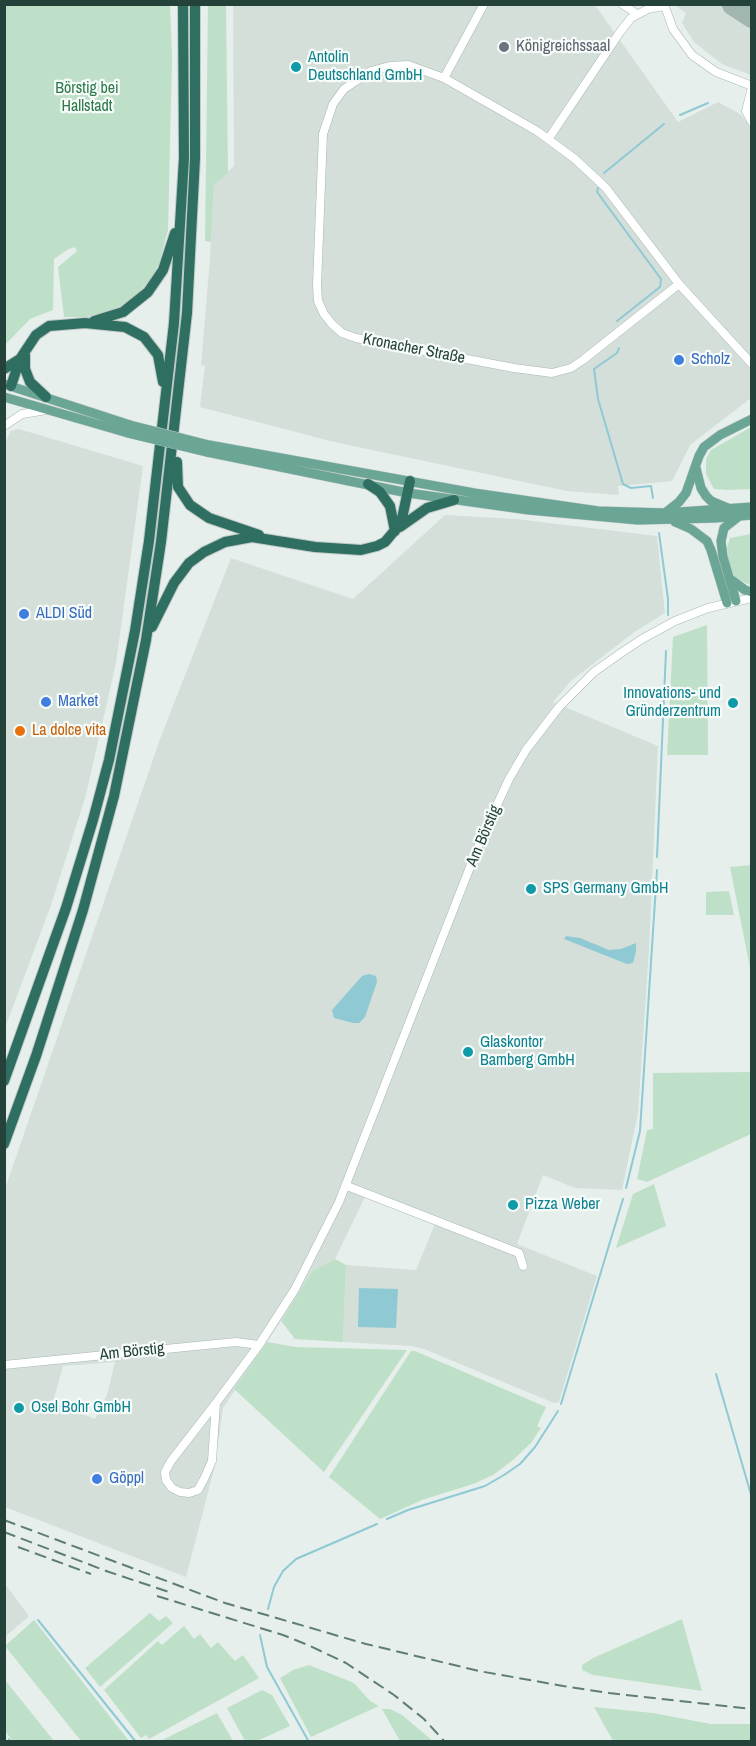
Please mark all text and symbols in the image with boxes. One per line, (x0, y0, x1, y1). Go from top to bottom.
place label: Königreichssaal (516, 37, 610, 57)
marker: Königreichssaal (497, 40, 511, 54)
place label: Antolin Deutschland GmbH (308, 48, 422, 86)
marker: Antolin Deutschland GmbH (289, 60, 303, 74)
park label: Börstig bei Hallstadt (55, 79, 119, 117)
street label: Kronacher Straße (361, 330, 467, 368)
place label: Scholz (691, 350, 730, 370)
marker: Scholz (672, 353, 686, 367)
place label: ALDI Süd (36, 604, 92, 624)
marker: ALDI Süd (17, 607, 31, 621)
place label: Innovations- und Gründerzentrum (623, 684, 721, 722)
place label: Market (58, 692, 98, 712)
marker: Market (39, 695, 53, 709)
marker: Innovations- und Gründerzentrum (726, 696, 740, 710)
place label: La dolce vita (32, 721, 106, 741)
marker: La dolce vita (13, 724, 27, 738)
street label: Am Börstig (462, 802, 506, 870)
place label: SPS Germany GmbH (543, 879, 668, 899)
marker: SPS Germany GmbH (524, 882, 538, 896)
place label: Glaskontor Bamberg GmbH (480, 1033, 575, 1071)
marker: Glaskontor Bamberg GmbH (461, 1045, 475, 1059)
place label: Pizza Weber (525, 1195, 600, 1215)
marker: Pizza Weber (506, 1198, 520, 1212)
street label: Am Börstig (99, 1339, 165, 1365)
place label: Osel Bohr GmbH (31, 1398, 131, 1418)
marker: Osel Bohr GmbH (12, 1401, 26, 1415)
place label: Göppl (109, 1469, 144, 1489)
marker: Göppl (90, 1472, 104, 1486)

